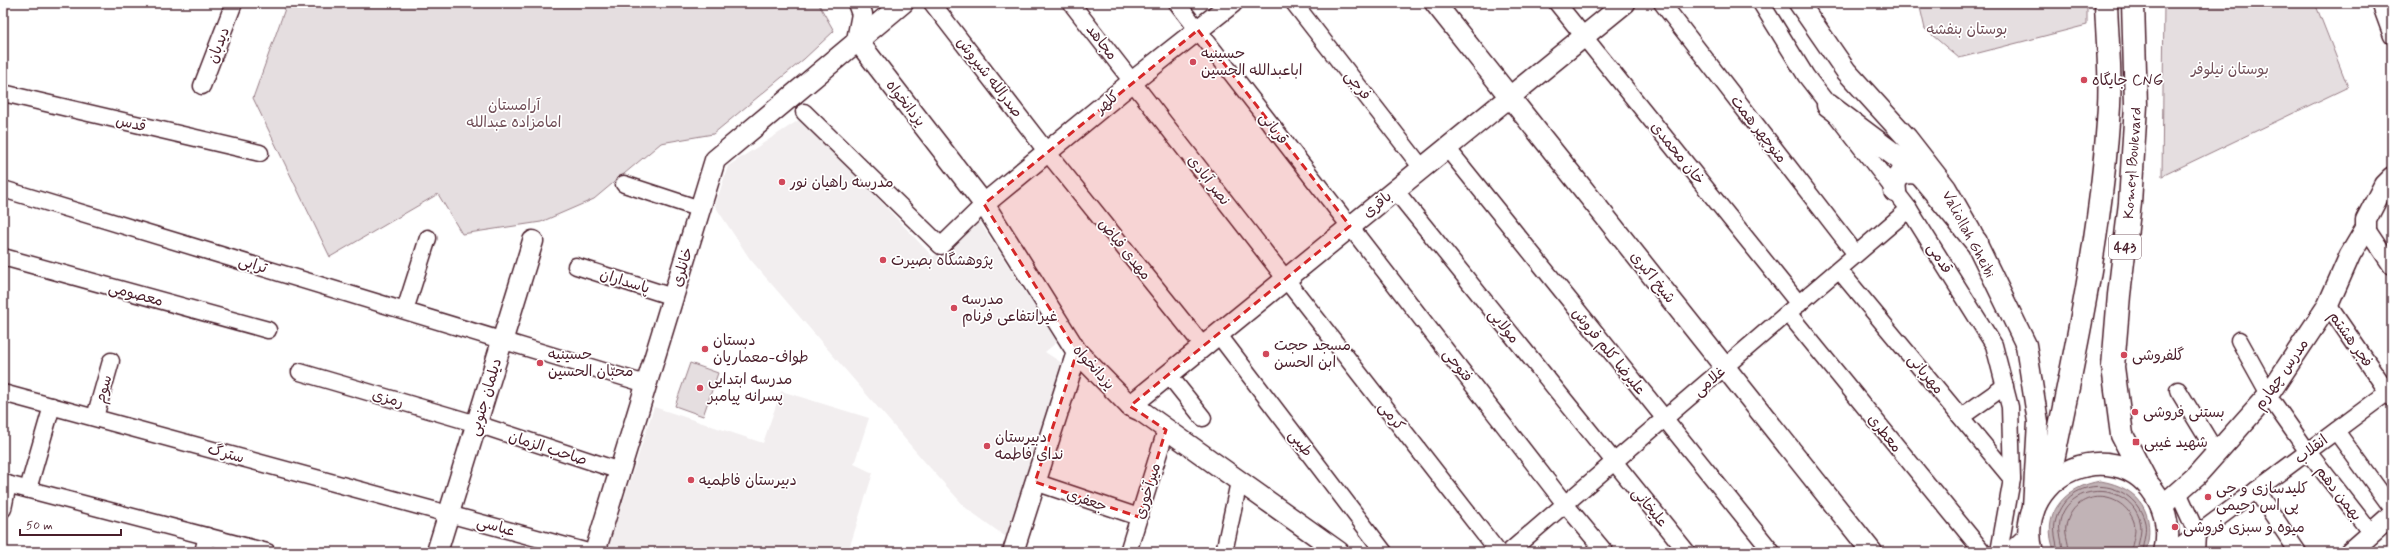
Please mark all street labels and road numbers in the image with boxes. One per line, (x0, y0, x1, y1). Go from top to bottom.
street label: مجاهد (1081, 21, 1121, 65)
street label: دیدبان (203, 24, 235, 66)
street label: صدرالله شیروش (951, 33, 1027, 122)
street label: فرجی (1339, 67, 1375, 104)
street label: یزدانخواه (881, 76, 930, 131)
street label: کلهر (1090, 87, 1124, 120)
street label: منوچهر همت (1725, 92, 1791, 168)
street label: Komeyl Boulevard (2119, 107, 2147, 220)
street label: قربانی (1254, 108, 1292, 149)
street label: قدس (114, 111, 148, 137)
street label: خان محمدی (1646, 118, 1709, 189)
street label: نصر آبادی (1182, 151, 1234, 210)
street label: باقری (1359, 187, 1396, 223)
street label: Valiollah Gheibi (1937, 187, 2000, 282)
street label: مهدی فیاض (1093, 215, 1155, 285)
road number: 443 (2109, 235, 2141, 259)
street label: قدمی (1922, 239, 1956, 278)
street label: خانلری (667, 245, 698, 290)
street label: شیخ اکبری (1625, 247, 1679, 308)
street label: ترابی (236, 251, 270, 279)
street label: پاسداران (597, 265, 652, 299)
street label: معصومی (106, 278, 165, 312)
street label: علیرضا کلم فروش (1566, 304, 1650, 400)
street label: مولایی (1483, 305, 1523, 348)
street label: فجر هشتم (2323, 307, 2377, 372)
street label: مدرس چهارم (2250, 335, 2314, 414)
street label: یزدانخواه (1068, 341, 1119, 394)
street label: فتوحی (1438, 345, 1477, 386)
street label: مهربانی (1903, 350, 1948, 399)
street label: دیلمان جنوبی (465, 356, 507, 439)
street label: غلامی (1689, 362, 1730, 401)
street label: سوم (90, 373, 118, 406)
street label: رمزی (370, 385, 406, 413)
street label: کرمی (1374, 398, 1409, 435)
street label: معطری (1863, 410, 1906, 457)
street label: طیبی (1283, 426, 1317, 461)
street label: صاحب الزمان (506, 427, 589, 471)
street label: انقلاب (2291, 431, 2332, 469)
street label: سترگ (205, 439, 246, 468)
street label: میرآخوری (1130, 461, 1166, 522)
street label: بهمن دهم (2310, 462, 2366, 526)
street label: علیخانی (1627, 484, 1672, 532)
street label: جعفری (1064, 485, 1110, 517)
street label: عباسی (474, 512, 517, 542)

